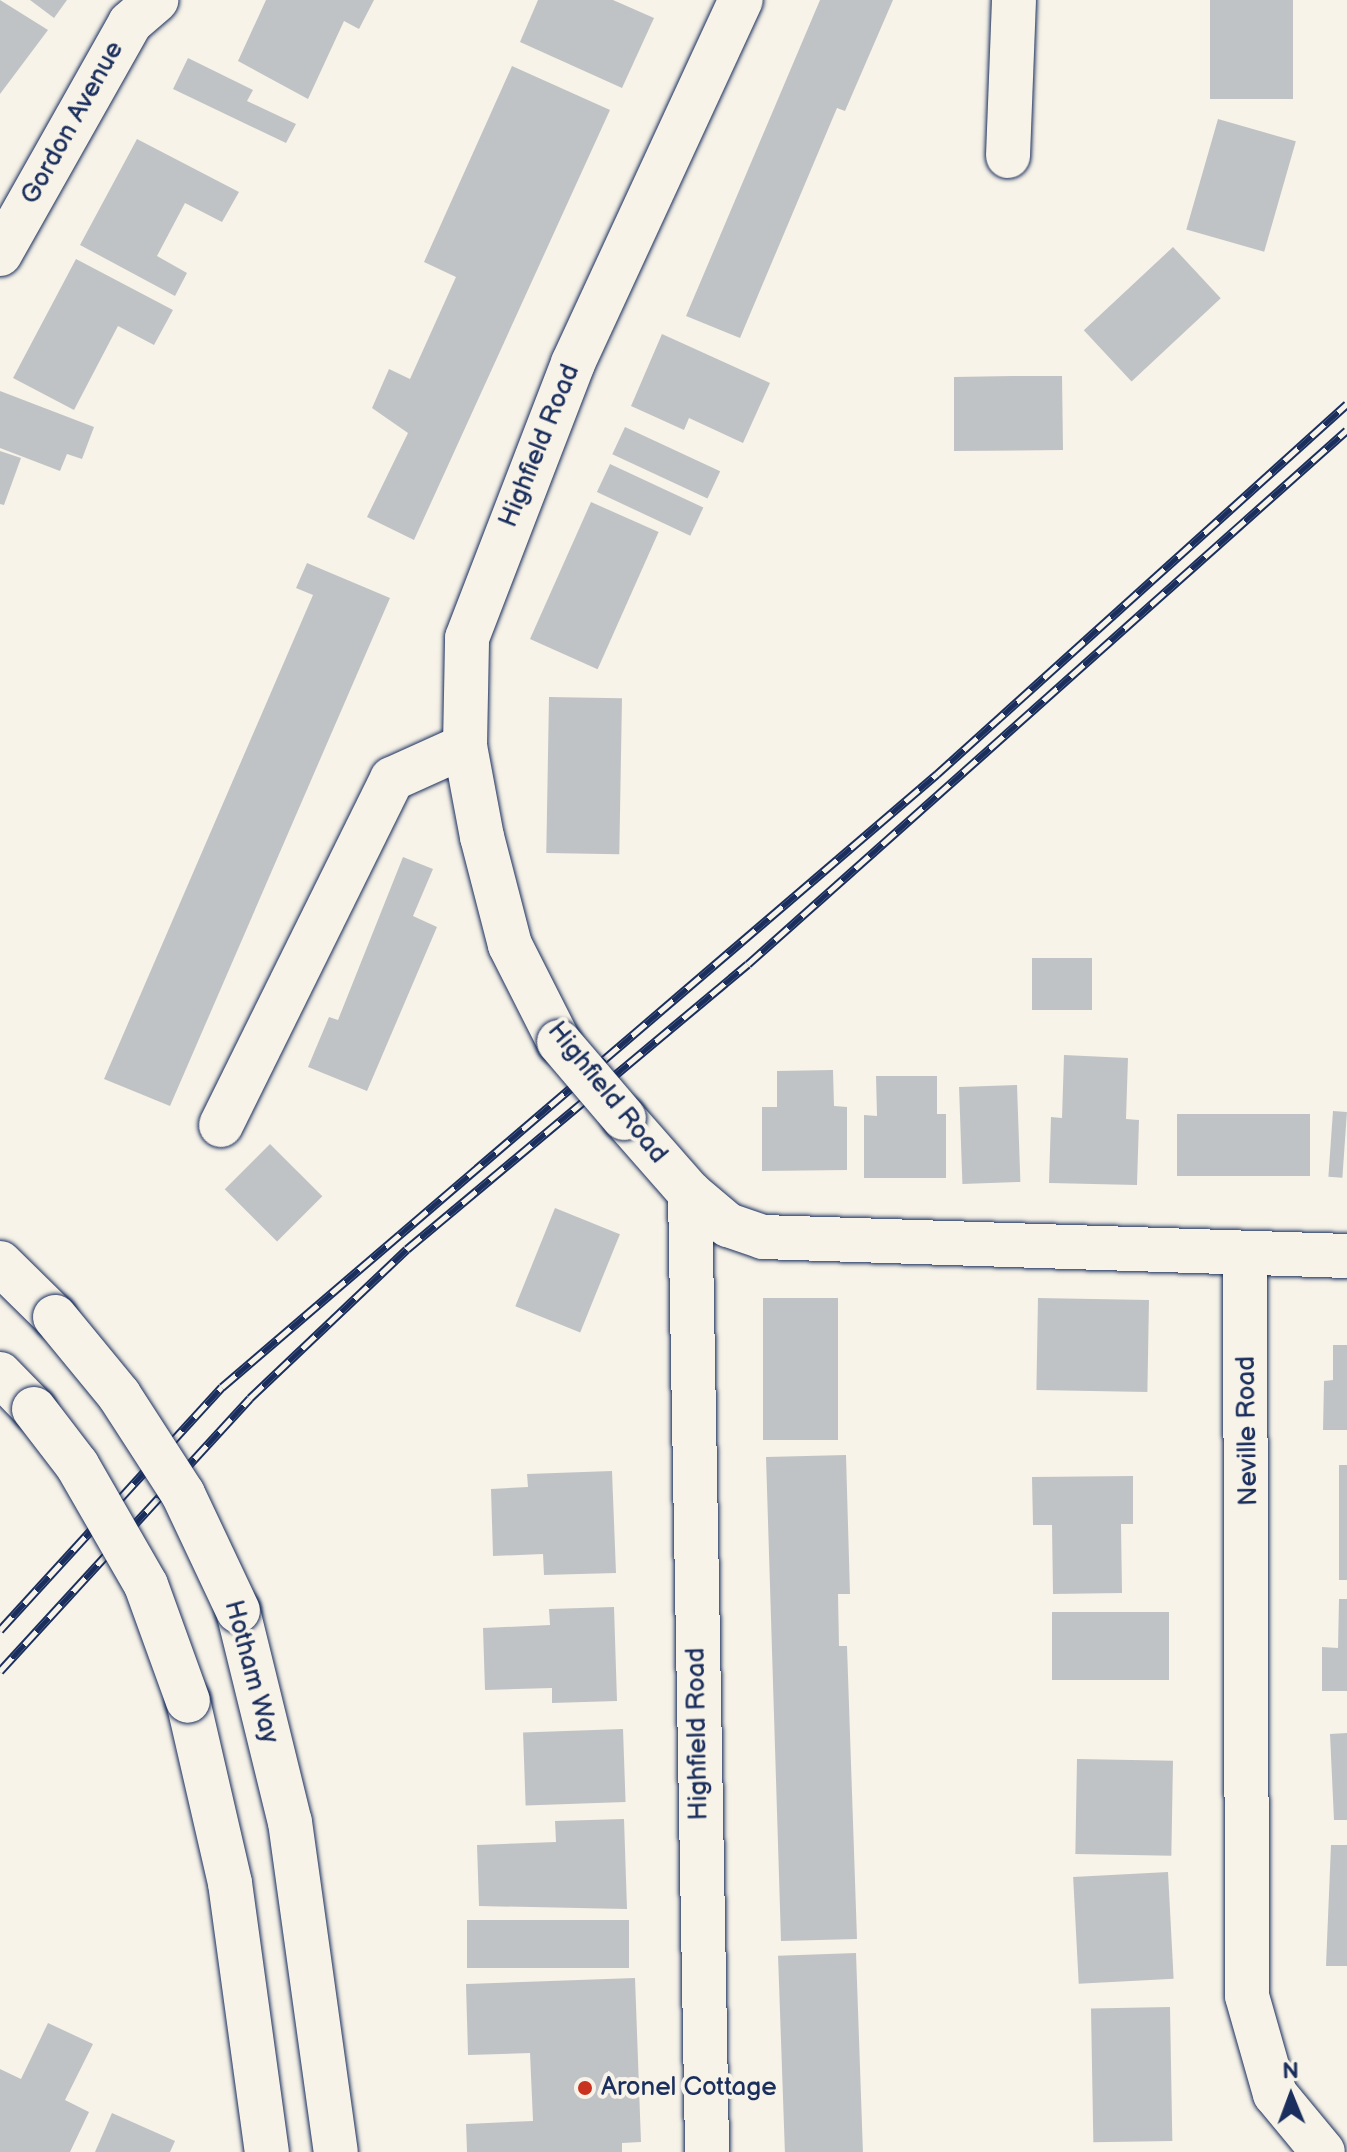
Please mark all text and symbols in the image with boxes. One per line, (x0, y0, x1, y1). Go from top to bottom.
street label: Gordon Avenue (15, 36, 131, 210)
street label: Highfield Road (493, 360, 587, 532)
street label: Highfield Road (540, 1016, 674, 1170)
street label: Neville Road (1231, 1356, 1265, 1506)
street label: Hotham Way (217, 1597, 285, 1747)
street label: Highfield Road (681, 1647, 715, 1821)
north arrow (1251, 2056, 1331, 2136)
text: N (1282, 2058, 1299, 2085)
place label: Aronel Cottage (601, 2072, 777, 2104)
marker: Aronel Cottage (576, 2079, 594, 2097)

